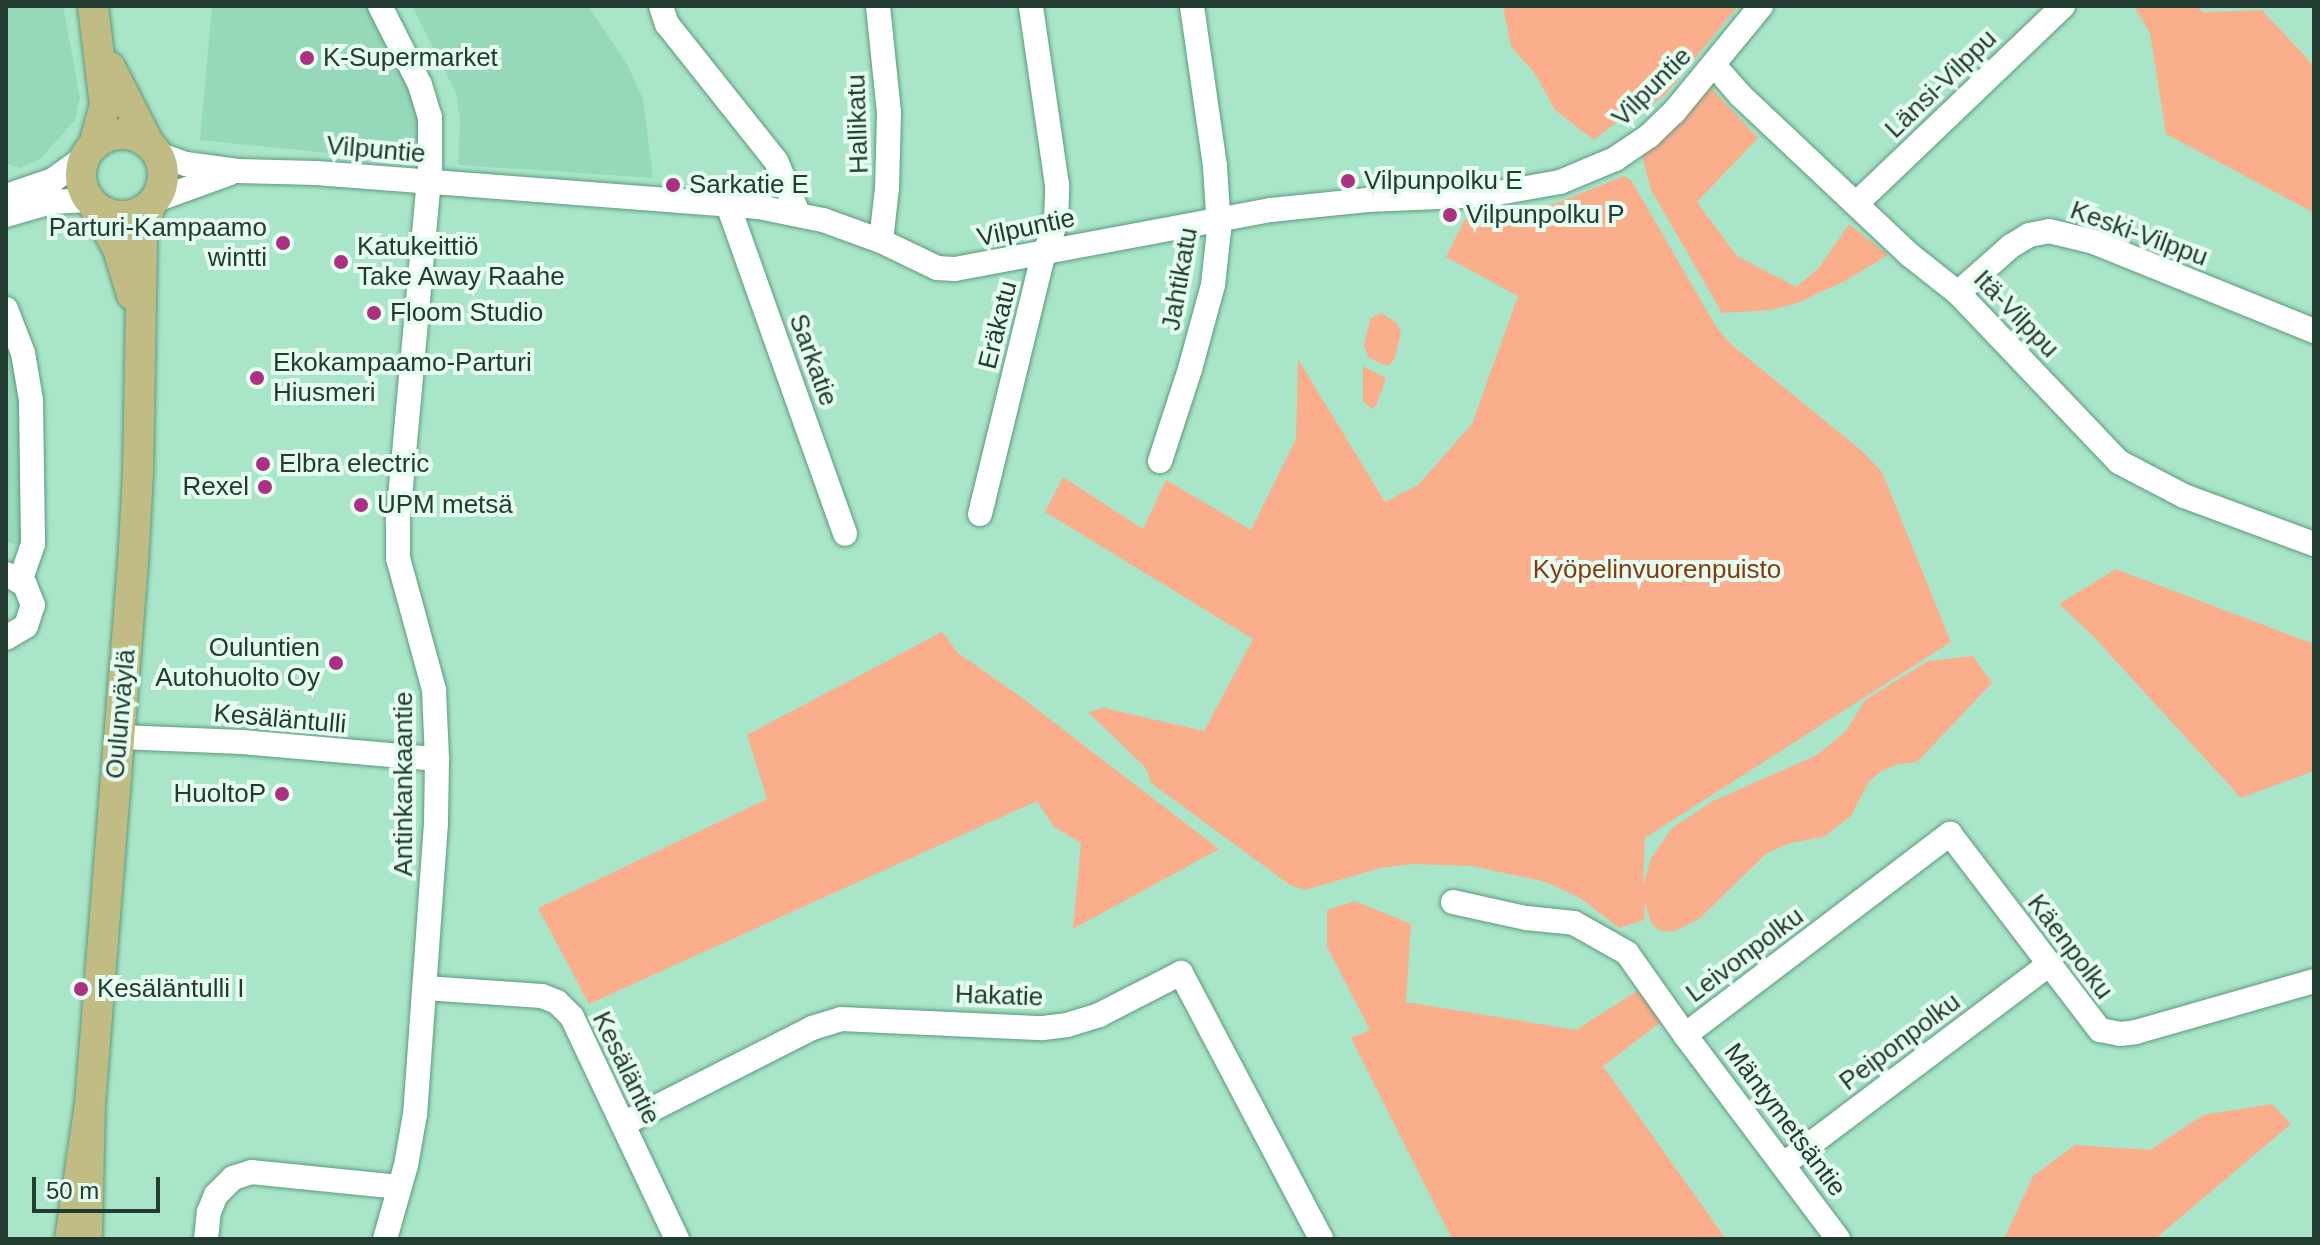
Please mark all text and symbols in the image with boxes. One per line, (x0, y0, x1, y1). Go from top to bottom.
street label: Länsi-Vilppu (1879, 23, 2003, 145)
street label: Vilpuntie (1606, 41, 1698, 133)
place label: K-Supermarket (323, 42, 498, 74)
marker: K-Supermarket (298, 49, 316, 67)
street label: Hallikatu (841, 74, 875, 174)
street label: Vilpuntie (325, 130, 427, 170)
place label: Vilpunpolku E (1364, 165, 1523, 197)
place label: Sarkatie E (689, 169, 809, 201)
marker: Vilpunpolku E (1339, 172, 1357, 190)
marker: Sarkatie E (664, 176, 682, 194)
street label: Keski-Vilppu (2066, 195, 2212, 273)
place label: Vilpunpolku P (1466, 199, 1625, 231)
street label: Vilpuntie (974, 202, 1078, 254)
marker: Vilpunpolku P (1441, 206, 1459, 224)
place label: Parturi-Kampaamo wintti (49, 212, 267, 274)
street label: Jahtikatu (1156, 225, 1204, 333)
place label: Katukeittiö Take Away Raahe (357, 231, 566, 292)
marker: Parturi-Kampaamo wintti (274, 234, 292, 252)
marker: Katukeittiö Take Away Raahe (332, 253, 350, 271)
street label: Itä-Vilppu (1967, 264, 2065, 364)
street label: Eräkatu (972, 278, 1024, 372)
place label: Floom Studio (390, 297, 543, 329)
marker: Floom Studio (365, 304, 383, 322)
street label: Sarkatie (782, 310, 844, 410)
place label: Ekokampaamo-Parturi Hiusmeri (273, 347, 532, 408)
marker: Ekokampaamo-Parturi Hiusmeri (248, 369, 266, 387)
place label: Elbra electric (279, 448, 429, 480)
marker: Elbra electric (254, 455, 272, 473)
place label: Rexel (183, 471, 249, 503)
marker: Rexel (256, 478, 274, 496)
place label: UPM metsä (377, 489, 513, 521)
marker: UPM metsä (352, 496, 370, 514)
park label: Kyöpelinvuorenpuisto (1533, 554, 1781, 586)
place label: Ouluntien Autohuolto Oy (155, 632, 320, 694)
street label: Oulunväylä (100, 648, 142, 780)
marker: Ouluntien Autohuolto Oy (327, 654, 345, 672)
street label: Antinkankaantie (388, 691, 420, 877)
street label: Kesäläntulli (212, 698, 348, 740)
place label: HuoltoP (174, 778, 266, 810)
marker: HuoltoP (273, 785, 291, 803)
street label: Käenpolku (2021, 889, 2119, 1005)
street label: Leivonpolku (1680, 901, 1810, 1009)
place label: Kesäläntulli I (97, 973, 244, 1005)
street label: Hakatie (954, 979, 1044, 1013)
marker: Kesäläntulli I (72, 980, 90, 998)
street label: Peiponpolku (1833, 986, 1967, 1098)
street label: Kesäläntie (585, 1007, 667, 1129)
street label: Mäntymetsäntie (1717, 1037, 1853, 1203)
scale bar (36, 1161, 164, 1211)
text: 50 m (46, 1177, 99, 1204)

